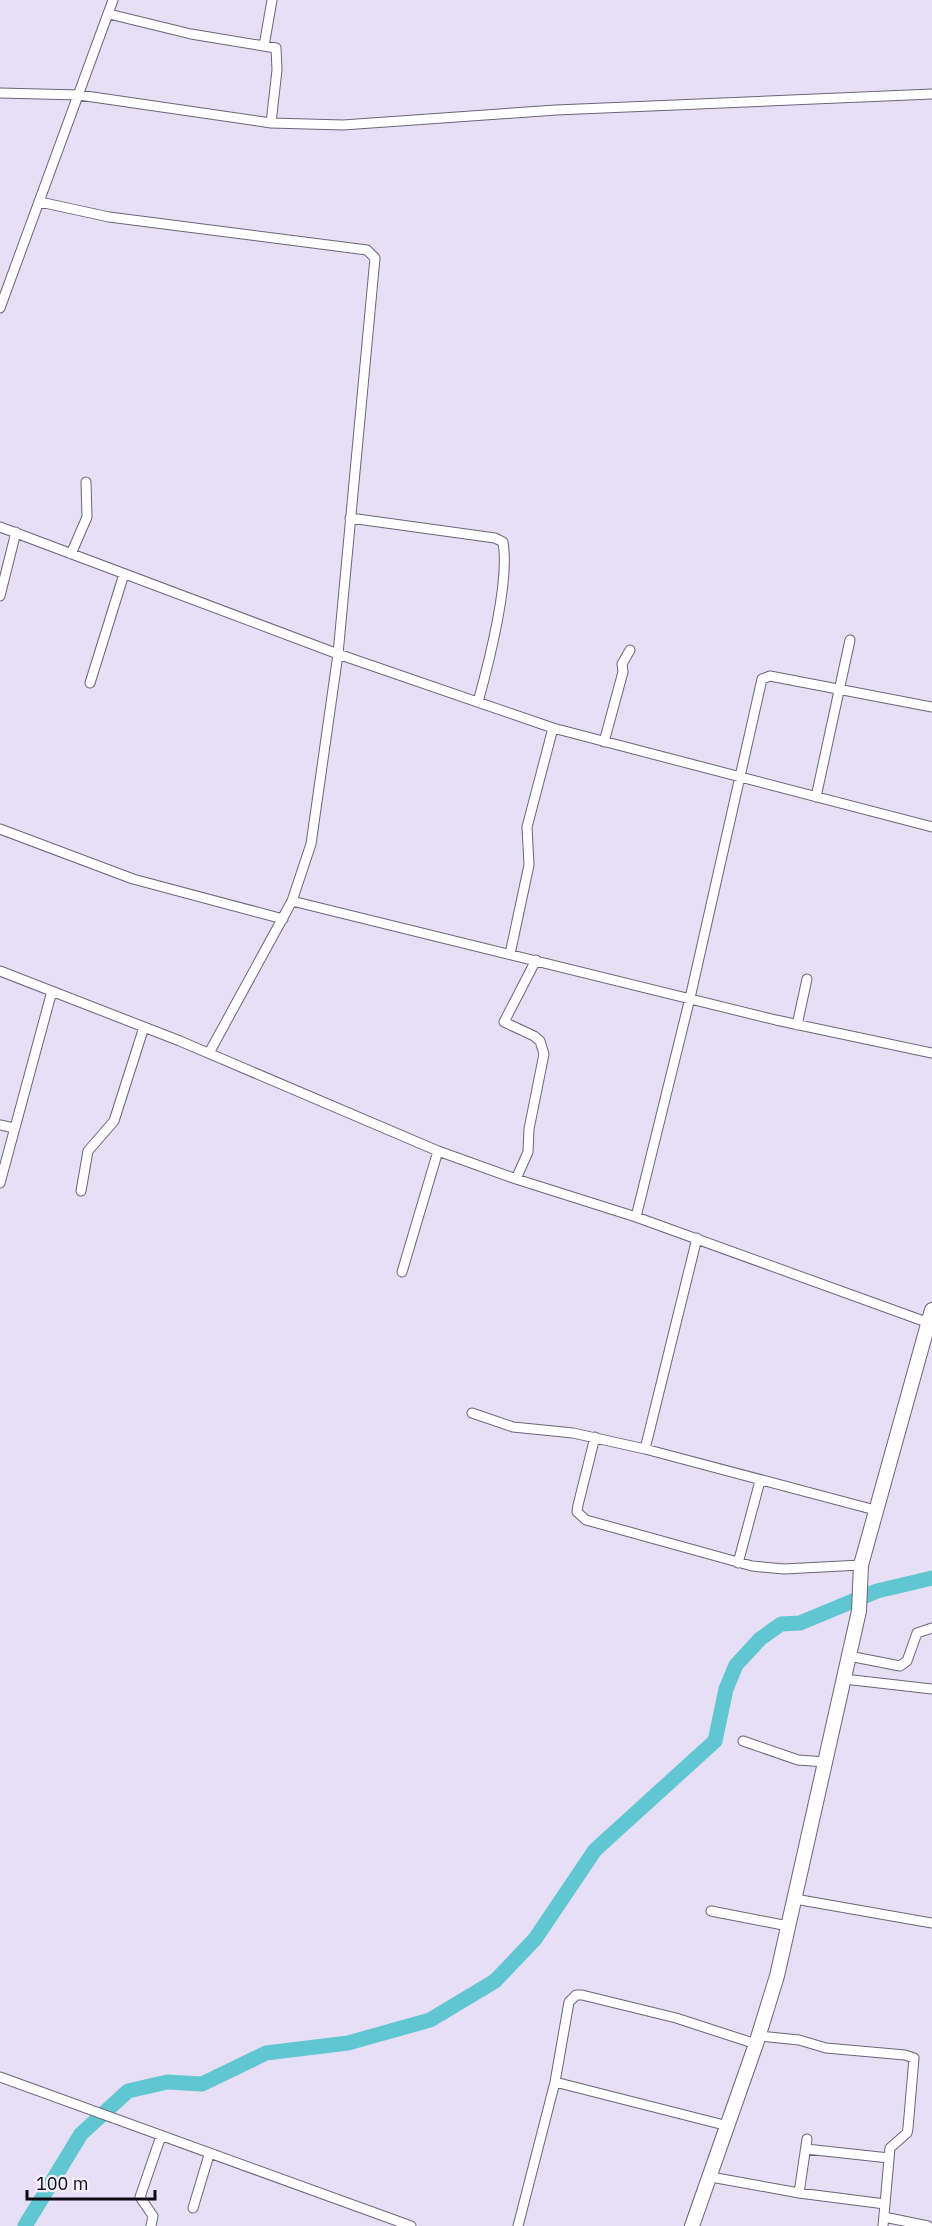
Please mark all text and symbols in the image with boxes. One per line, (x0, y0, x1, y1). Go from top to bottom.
scale bar (27, 2163, 154, 2201)
text: 100 m (36, 2172, 88, 2195)

